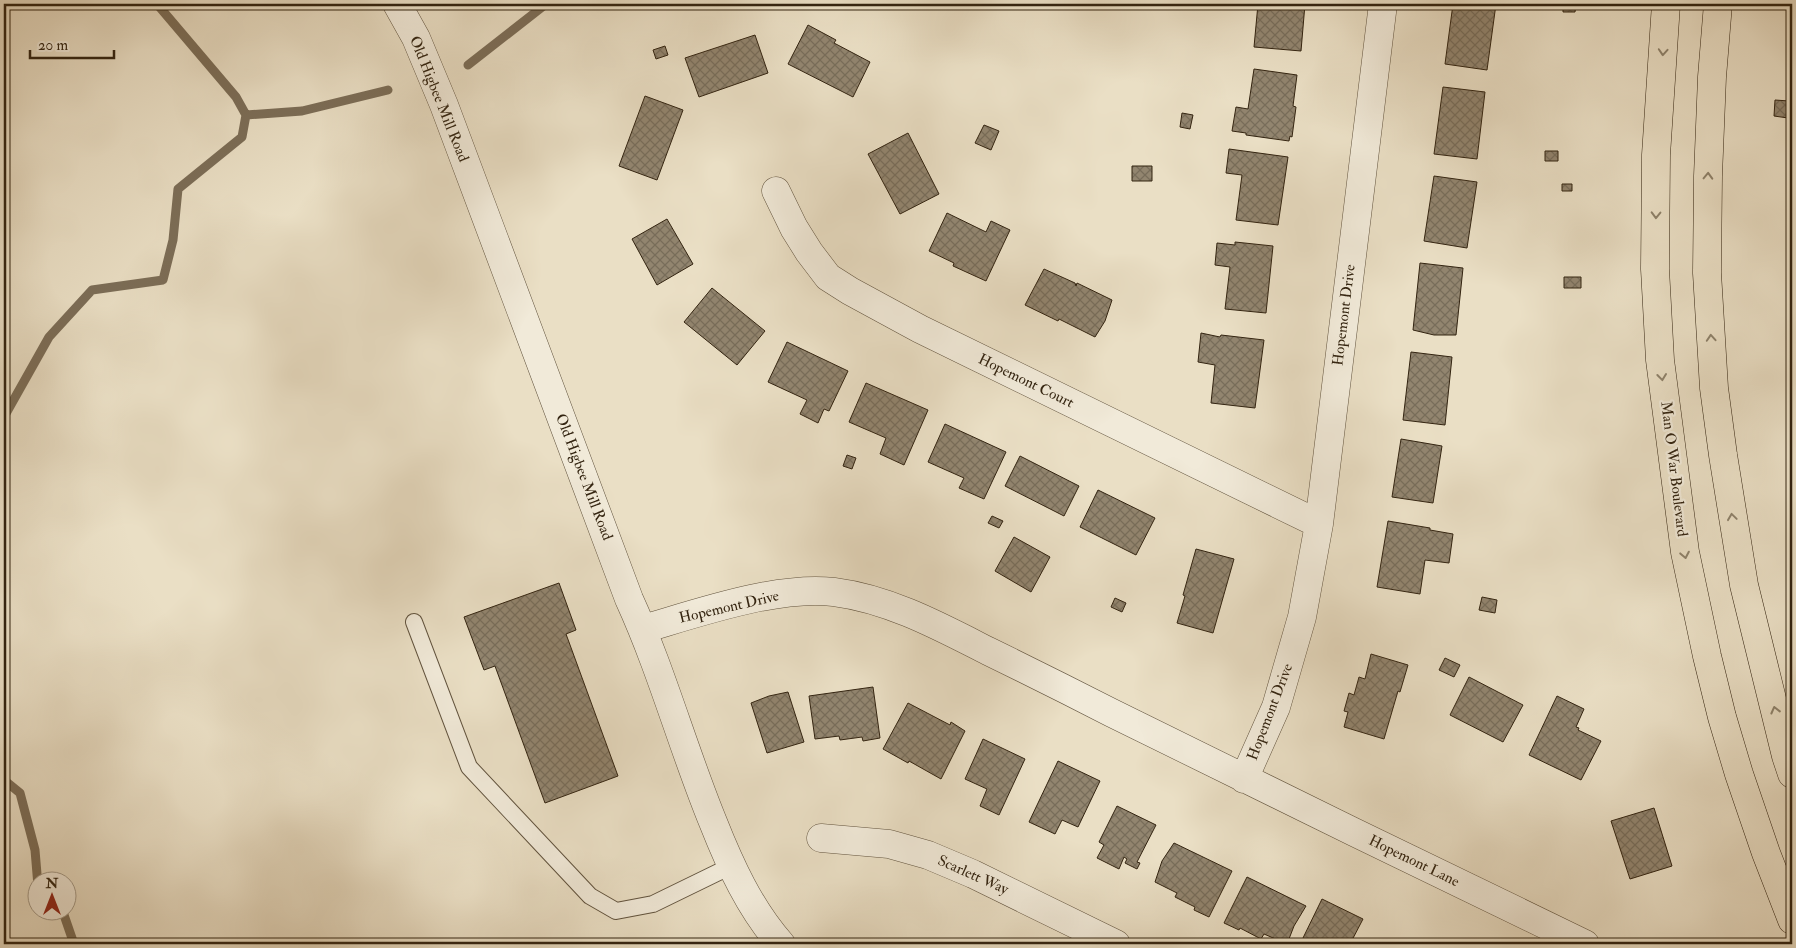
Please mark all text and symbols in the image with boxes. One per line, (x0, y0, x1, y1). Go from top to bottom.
scale bar (30, 28, 114, 60)
street label: Old Higbee Mill Road (405, 33, 473, 165)
text: 20 m (38, 36, 68, 55)
one-way arrow (1658, 49, 1669, 57)
one-way arrow (1702, 172, 1713, 180)
one-way arrow (1651, 211, 1661, 219)
street label: Hopemont Drive (1328, 263, 1361, 367)
one-way arrow (1706, 334, 1717, 342)
street label: Hopemont Court (975, 350, 1077, 413)
one-way arrow (1656, 373, 1667, 381)
street label: Man O War Boulevard (1656, 400, 1692, 538)
street label: Old Higbee Mill Road (551, 411, 617, 543)
one-way arrow (1727, 513, 1737, 521)
one-way arrow (1680, 551, 1690, 560)
street label: Hopemont Drive (677, 586, 781, 629)
street label: Hopemont Drive (1243, 661, 1298, 763)
one-way arrow (1770, 705, 1781, 714)
street label: Hopemont Lane (1365, 831, 1463, 892)
street label: Scarlett Way (935, 851, 1012, 899)
north arrow (28, 870, 78, 920)
text: N (45, 875, 59, 892)

